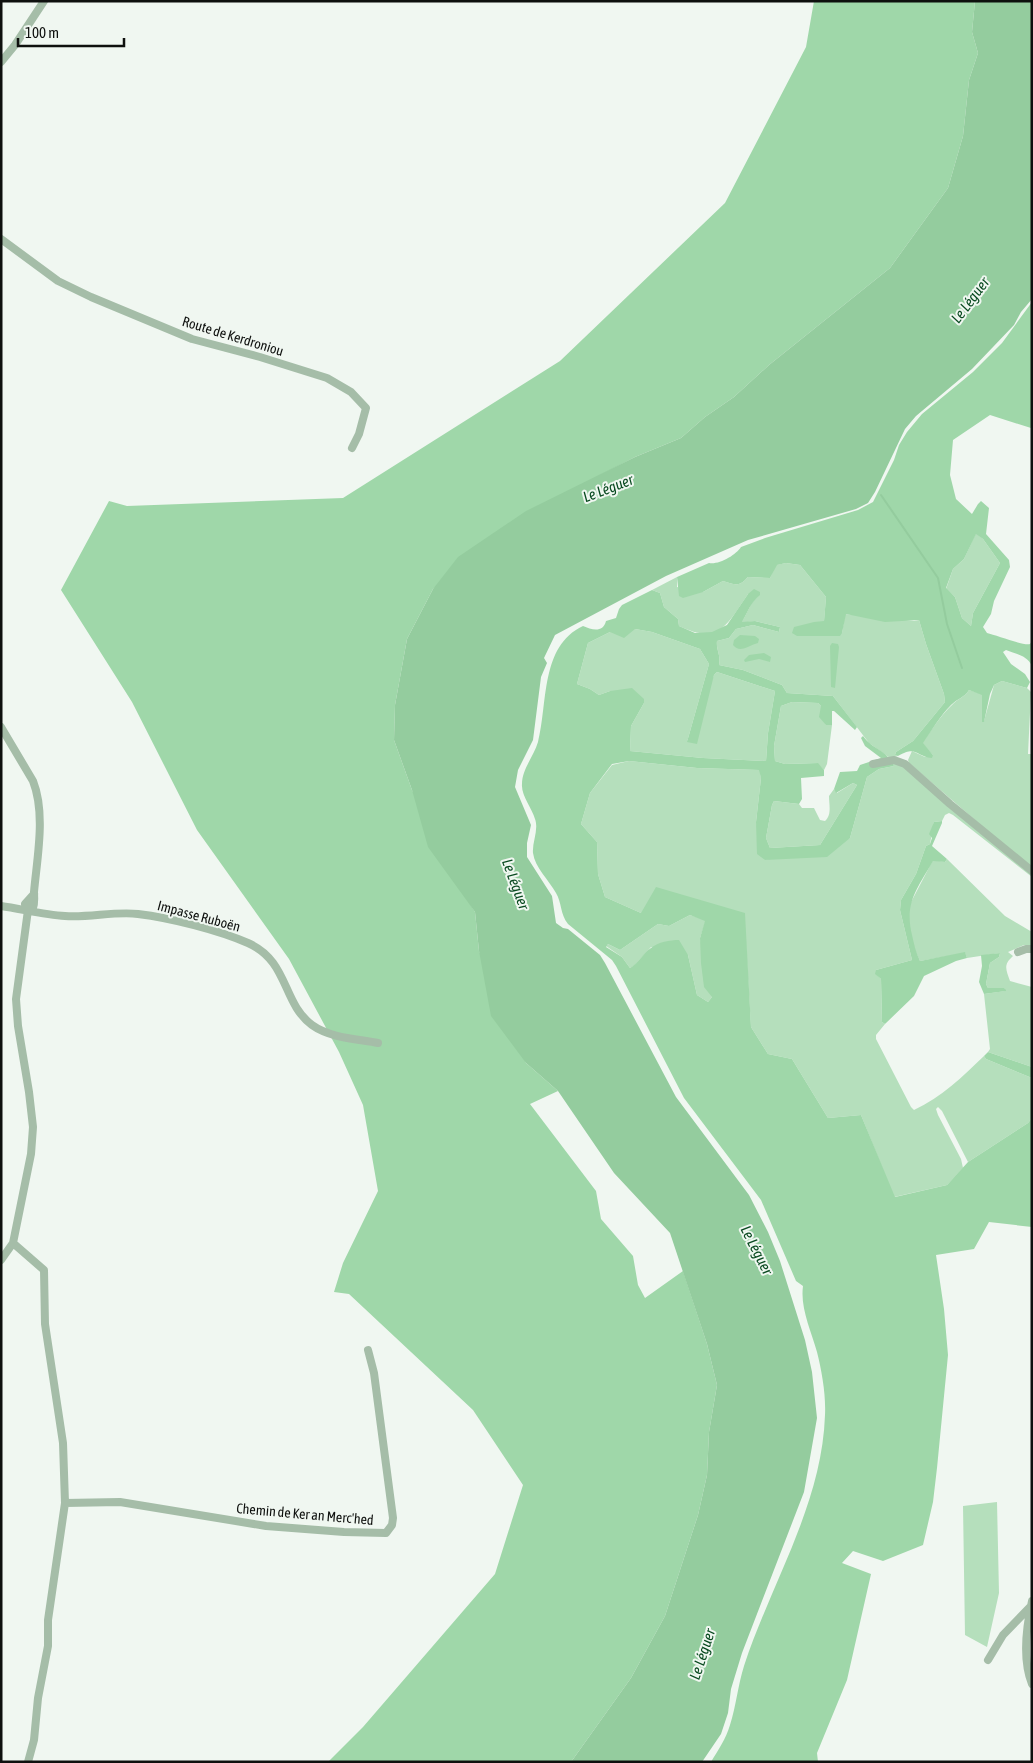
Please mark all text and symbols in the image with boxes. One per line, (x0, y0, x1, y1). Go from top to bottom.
scale bar (18, 15, 124, 47)
text: 100 m (25, 24, 59, 41)
water label: Le Léguer (947, 273, 993, 326)
street label: Route de Kerdroniou (180, 313, 286, 359)
water label: Le Léguer (580, 470, 636, 505)
water label: Le Léguer (499, 856, 533, 912)
street label: Impasse Ruboën (156, 897, 242, 935)
water label: Le Léguer (738, 1223, 777, 1278)
street label: Chemin de Ker an Merc'hed (236, 1500, 374, 1528)
water label: Le Léguer (686, 1626, 718, 1682)

